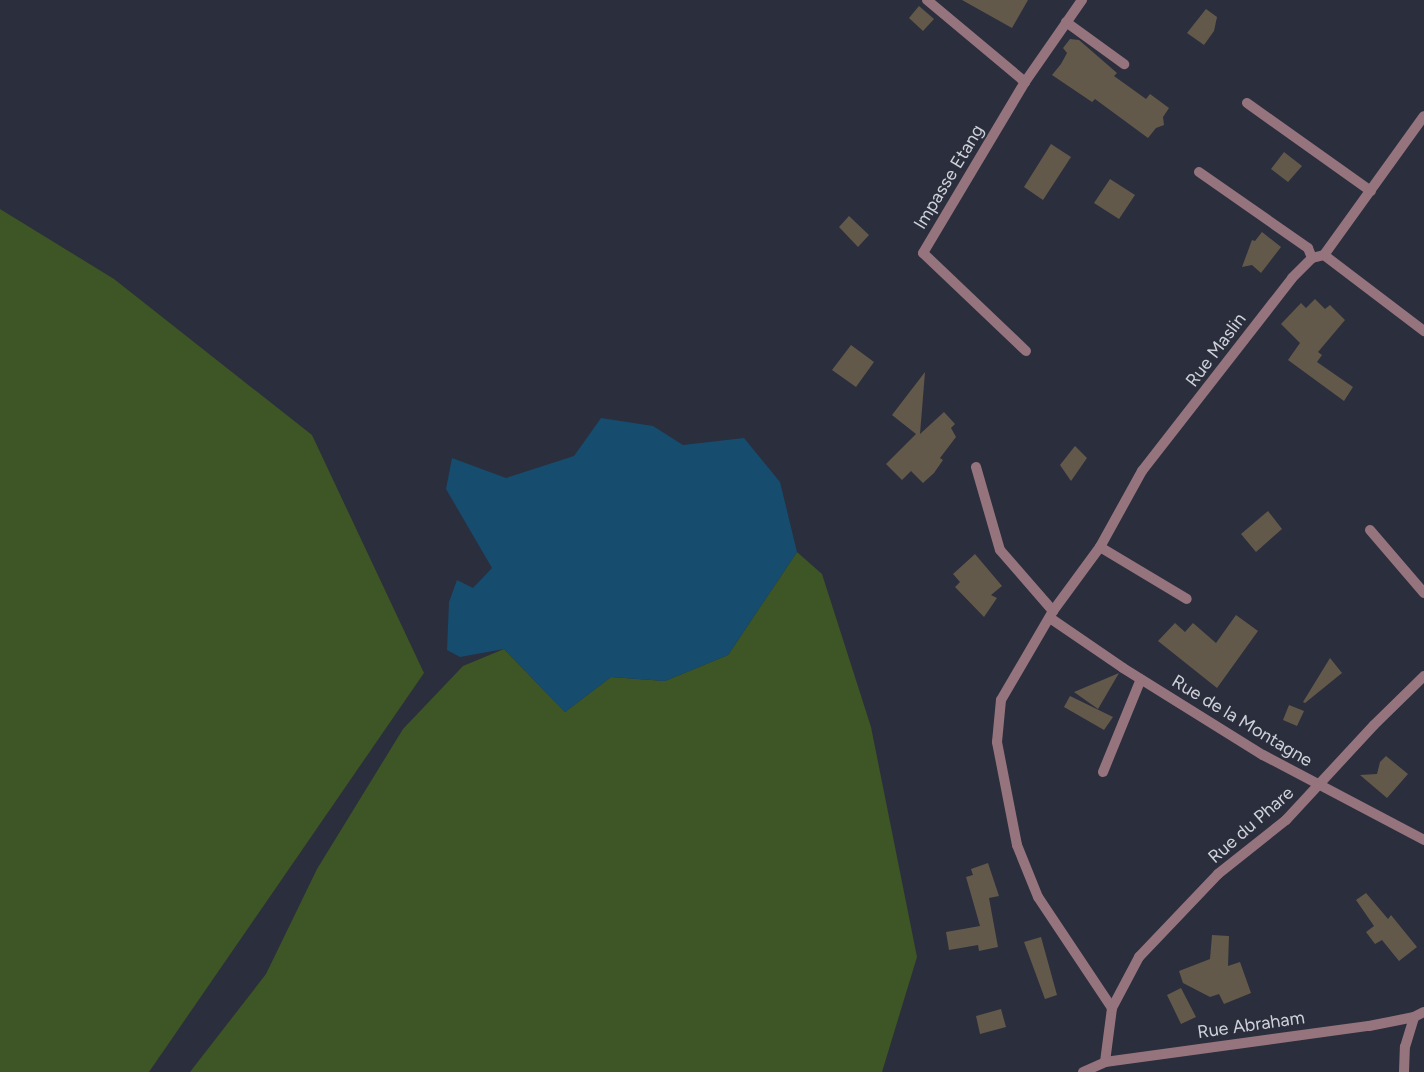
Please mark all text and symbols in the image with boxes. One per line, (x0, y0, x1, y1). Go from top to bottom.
street label: Impasse Etang (909, 121, 989, 233)
street label: Rue Maslin (1181, 309, 1251, 391)
street label: Rue de la Montagne (1168, 671, 1316, 771)
street label: Rue du Phare (1204, 782, 1298, 868)
street label: Rue Abraham (1196, 1007, 1306, 1043)

